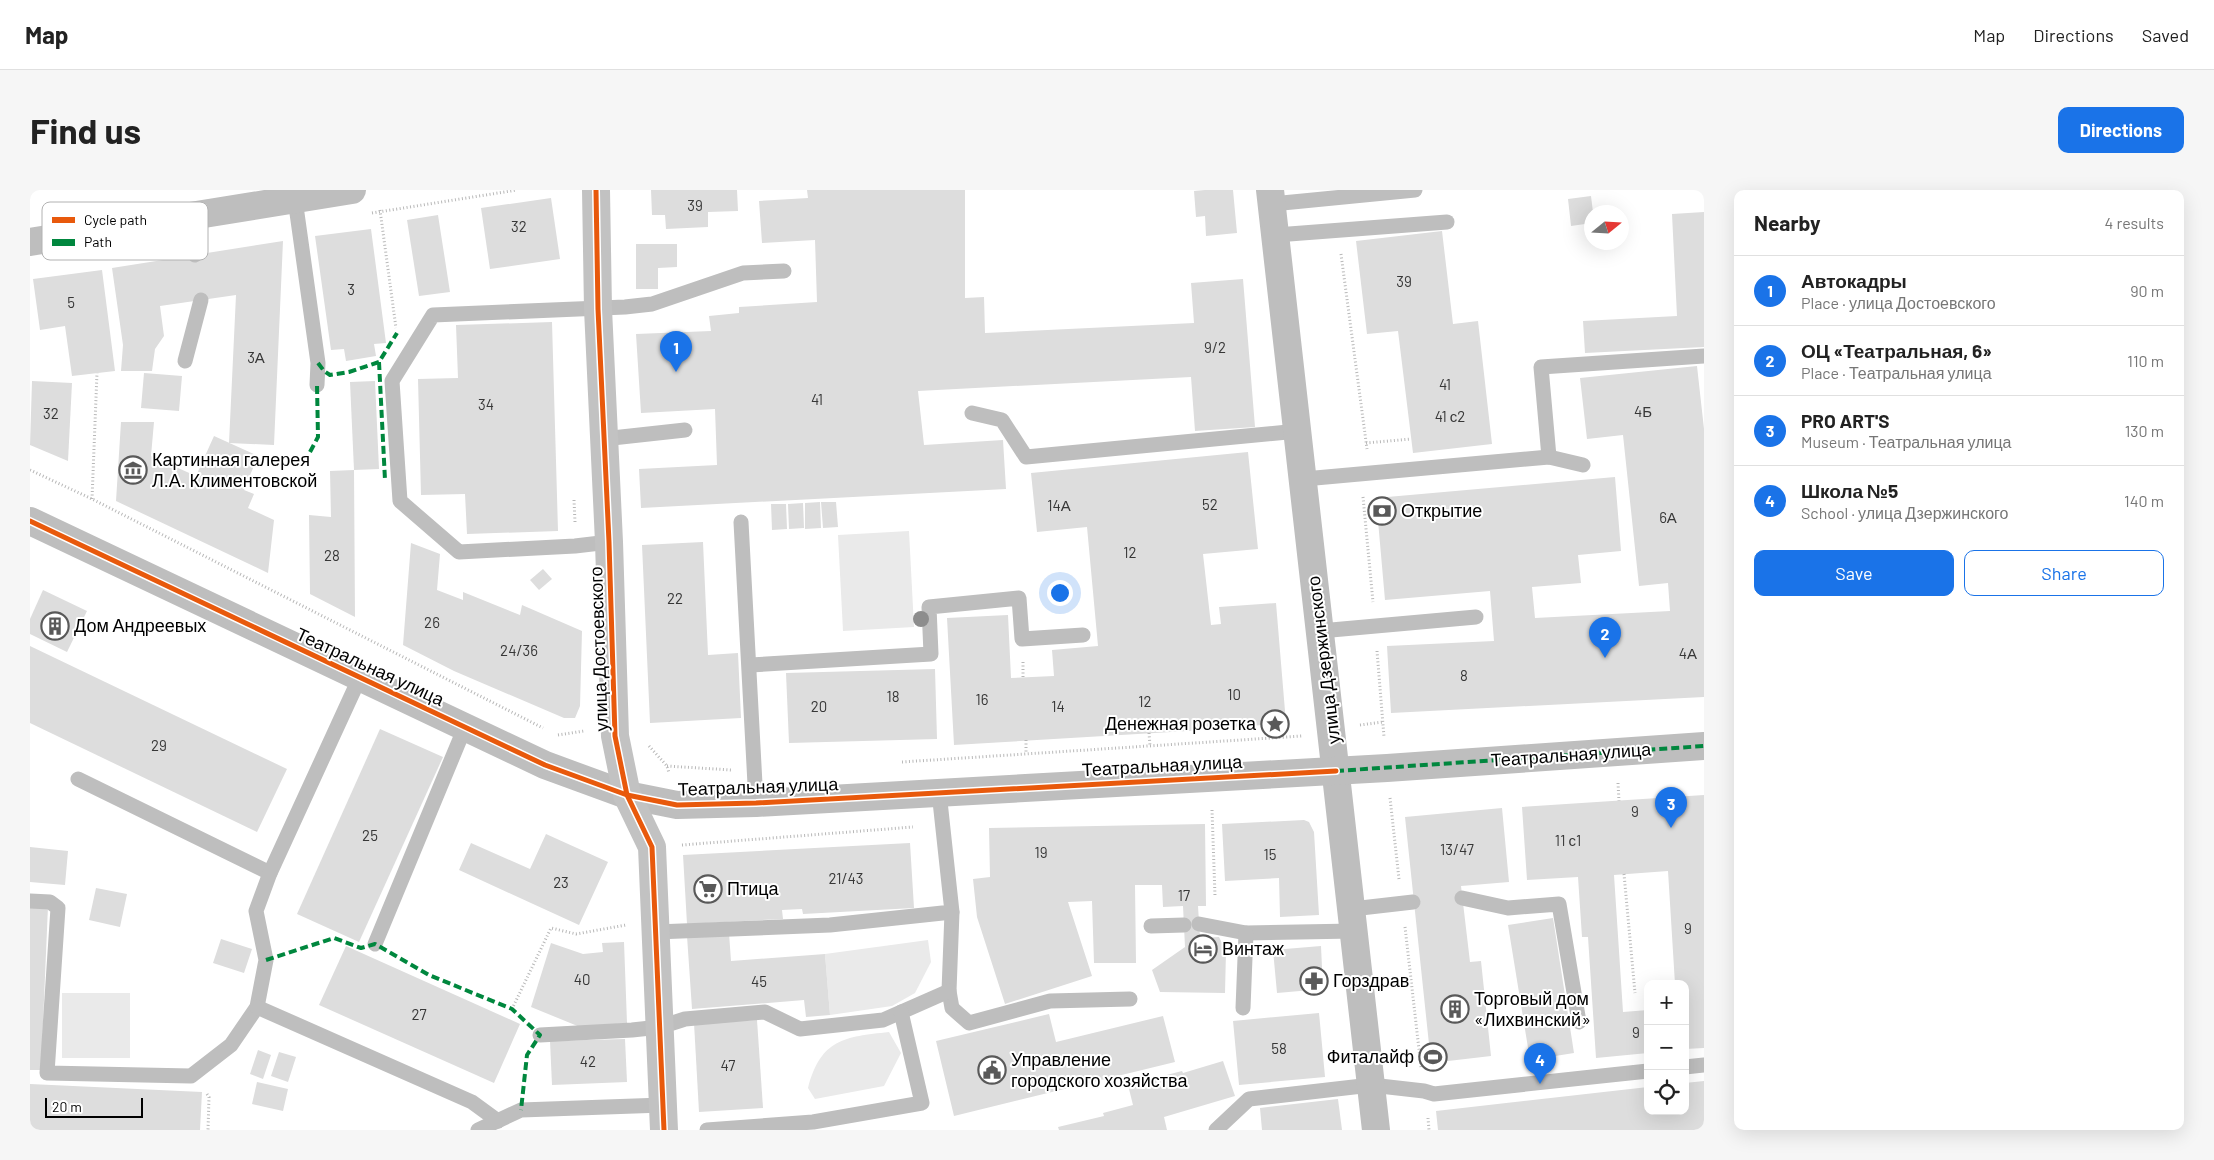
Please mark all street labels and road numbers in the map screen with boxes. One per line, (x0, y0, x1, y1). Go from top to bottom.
street label: улица Достоевского (584, 566, 612, 732)
street label: улица Дзержинского (1302, 575, 1344, 745)
street label: Театральная улица (293, 622, 449, 710)
street label: Театральная улица (1490, 737, 1653, 771)
street label: Театральная улица (1081, 750, 1244, 780)
street label: Театральная улица (677, 772, 840, 800)

